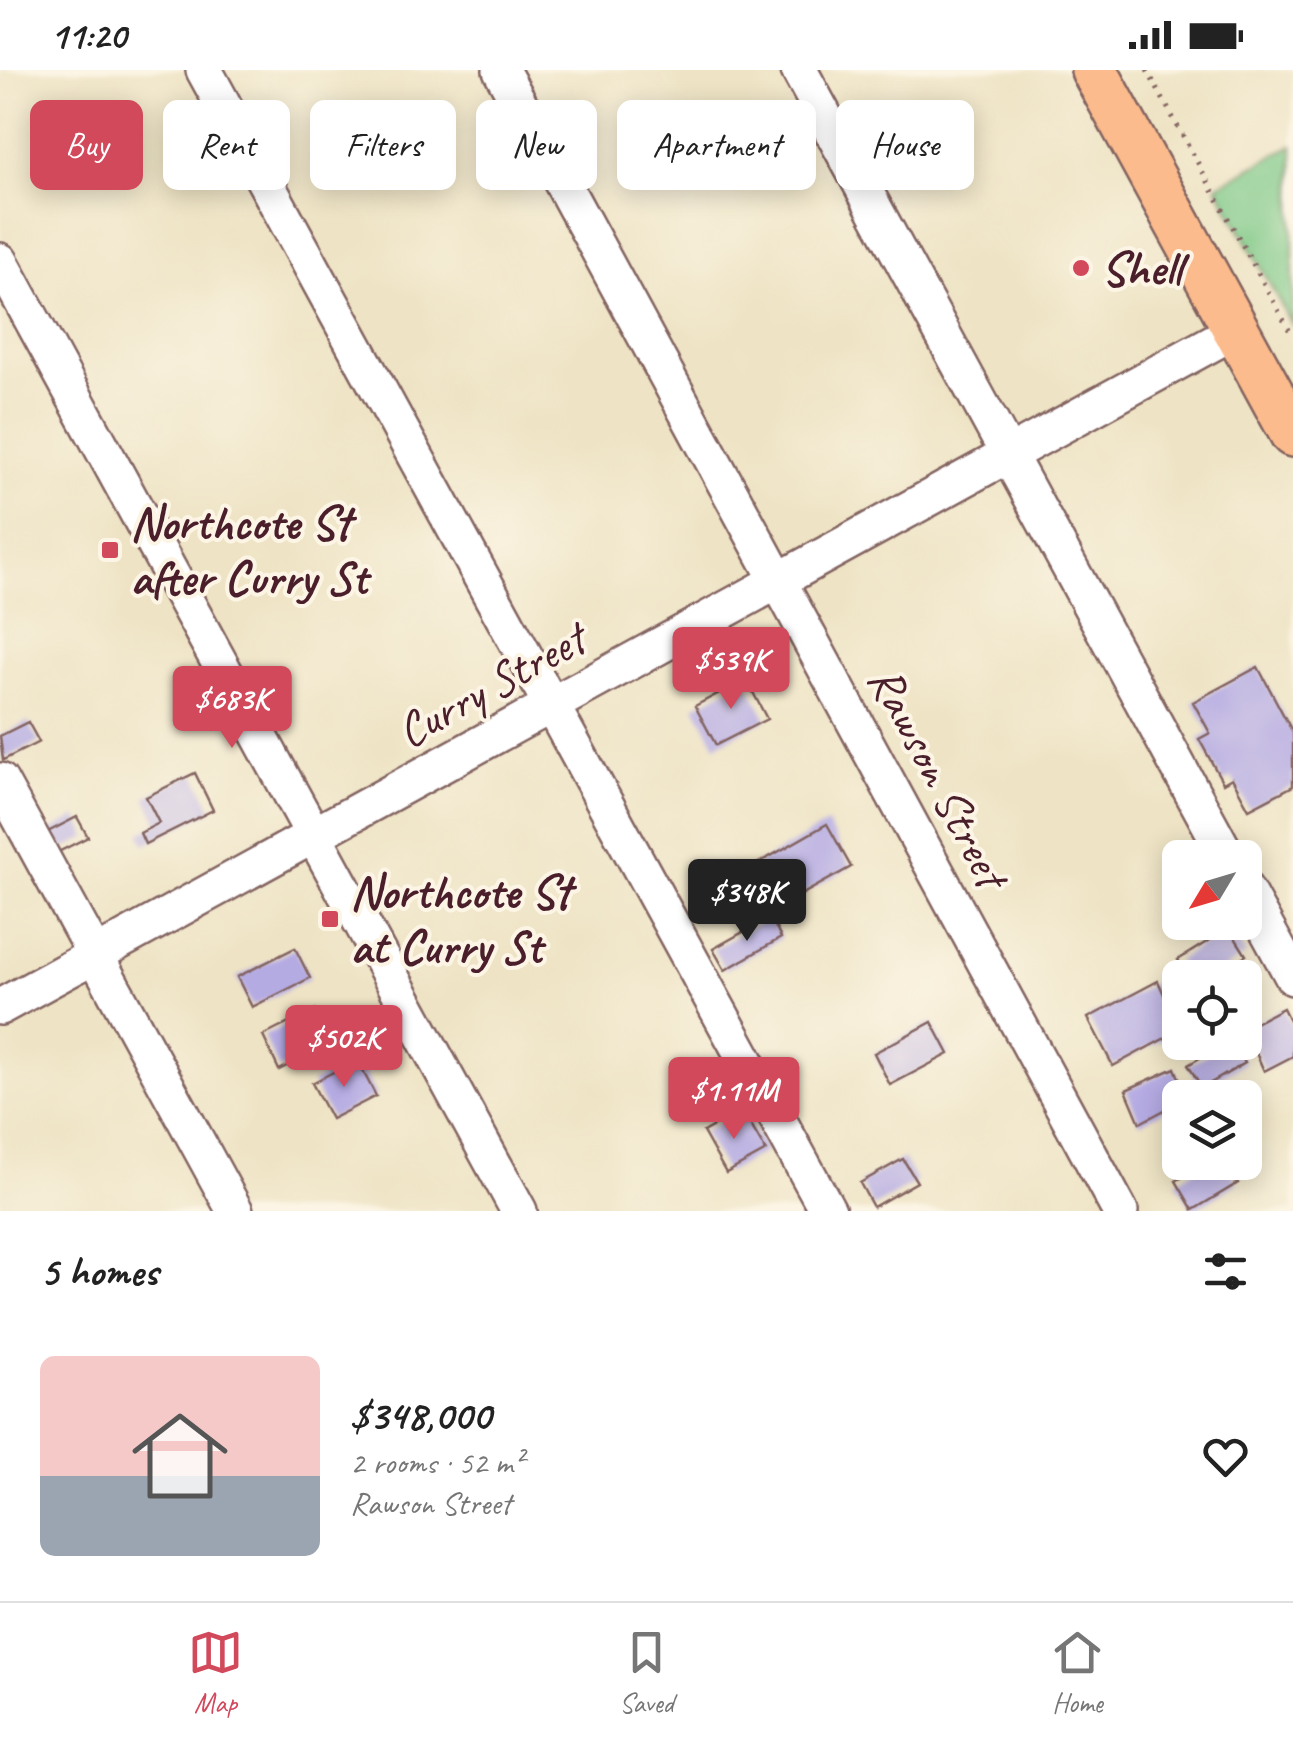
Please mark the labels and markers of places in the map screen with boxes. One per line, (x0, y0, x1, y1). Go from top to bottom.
place label: Shell (1101, 239, 1190, 299)
marker: Shell (1070, 257, 1092, 279)
place label: Northcote St after Curry St (130, 493, 372, 608)
marker: Northcote St after Curry St (99, 539, 121, 561)
pin: $539K (661, 627, 801, 712)
pin: $683K (162, 666, 302, 751)
pin: $348K (677, 859, 817, 944)
place label: Northcote St at Curry St (350, 862, 578, 977)
marker: Northcote St at Curry St (319, 908, 341, 930)
pin: $502K (274, 1005, 414, 1090)
pin: $1.11M (653, 1057, 815, 1142)

